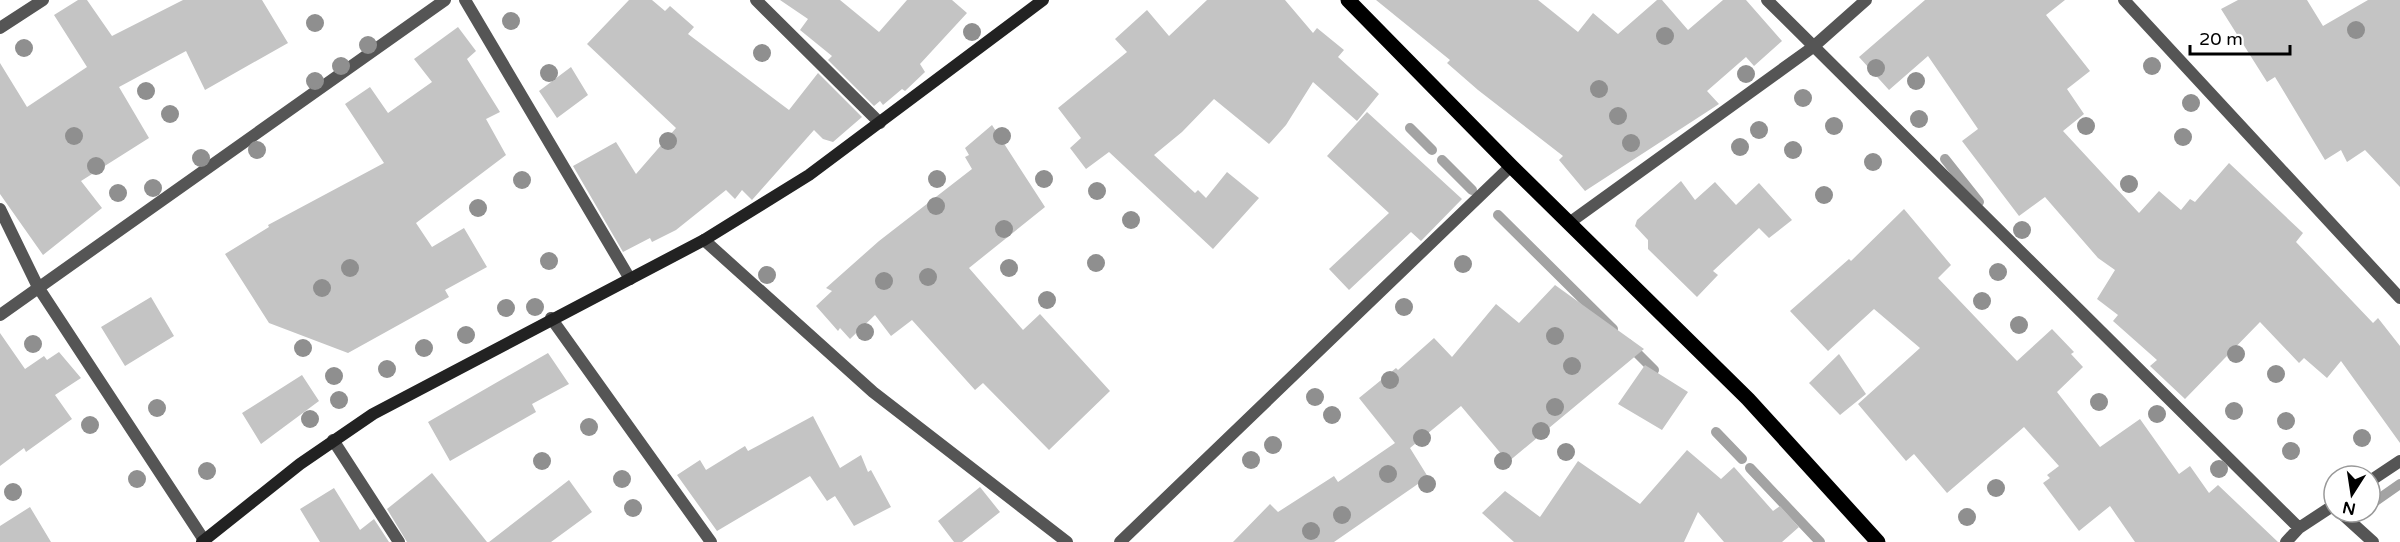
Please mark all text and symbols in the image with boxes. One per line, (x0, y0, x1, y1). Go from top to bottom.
scale bar (2190, 18, 2290, 56)
text: 20 m (2199, 28, 2243, 50)
north arrow (2322, 464, 2382, 524)
text: N (2341, 497, 2357, 519)

